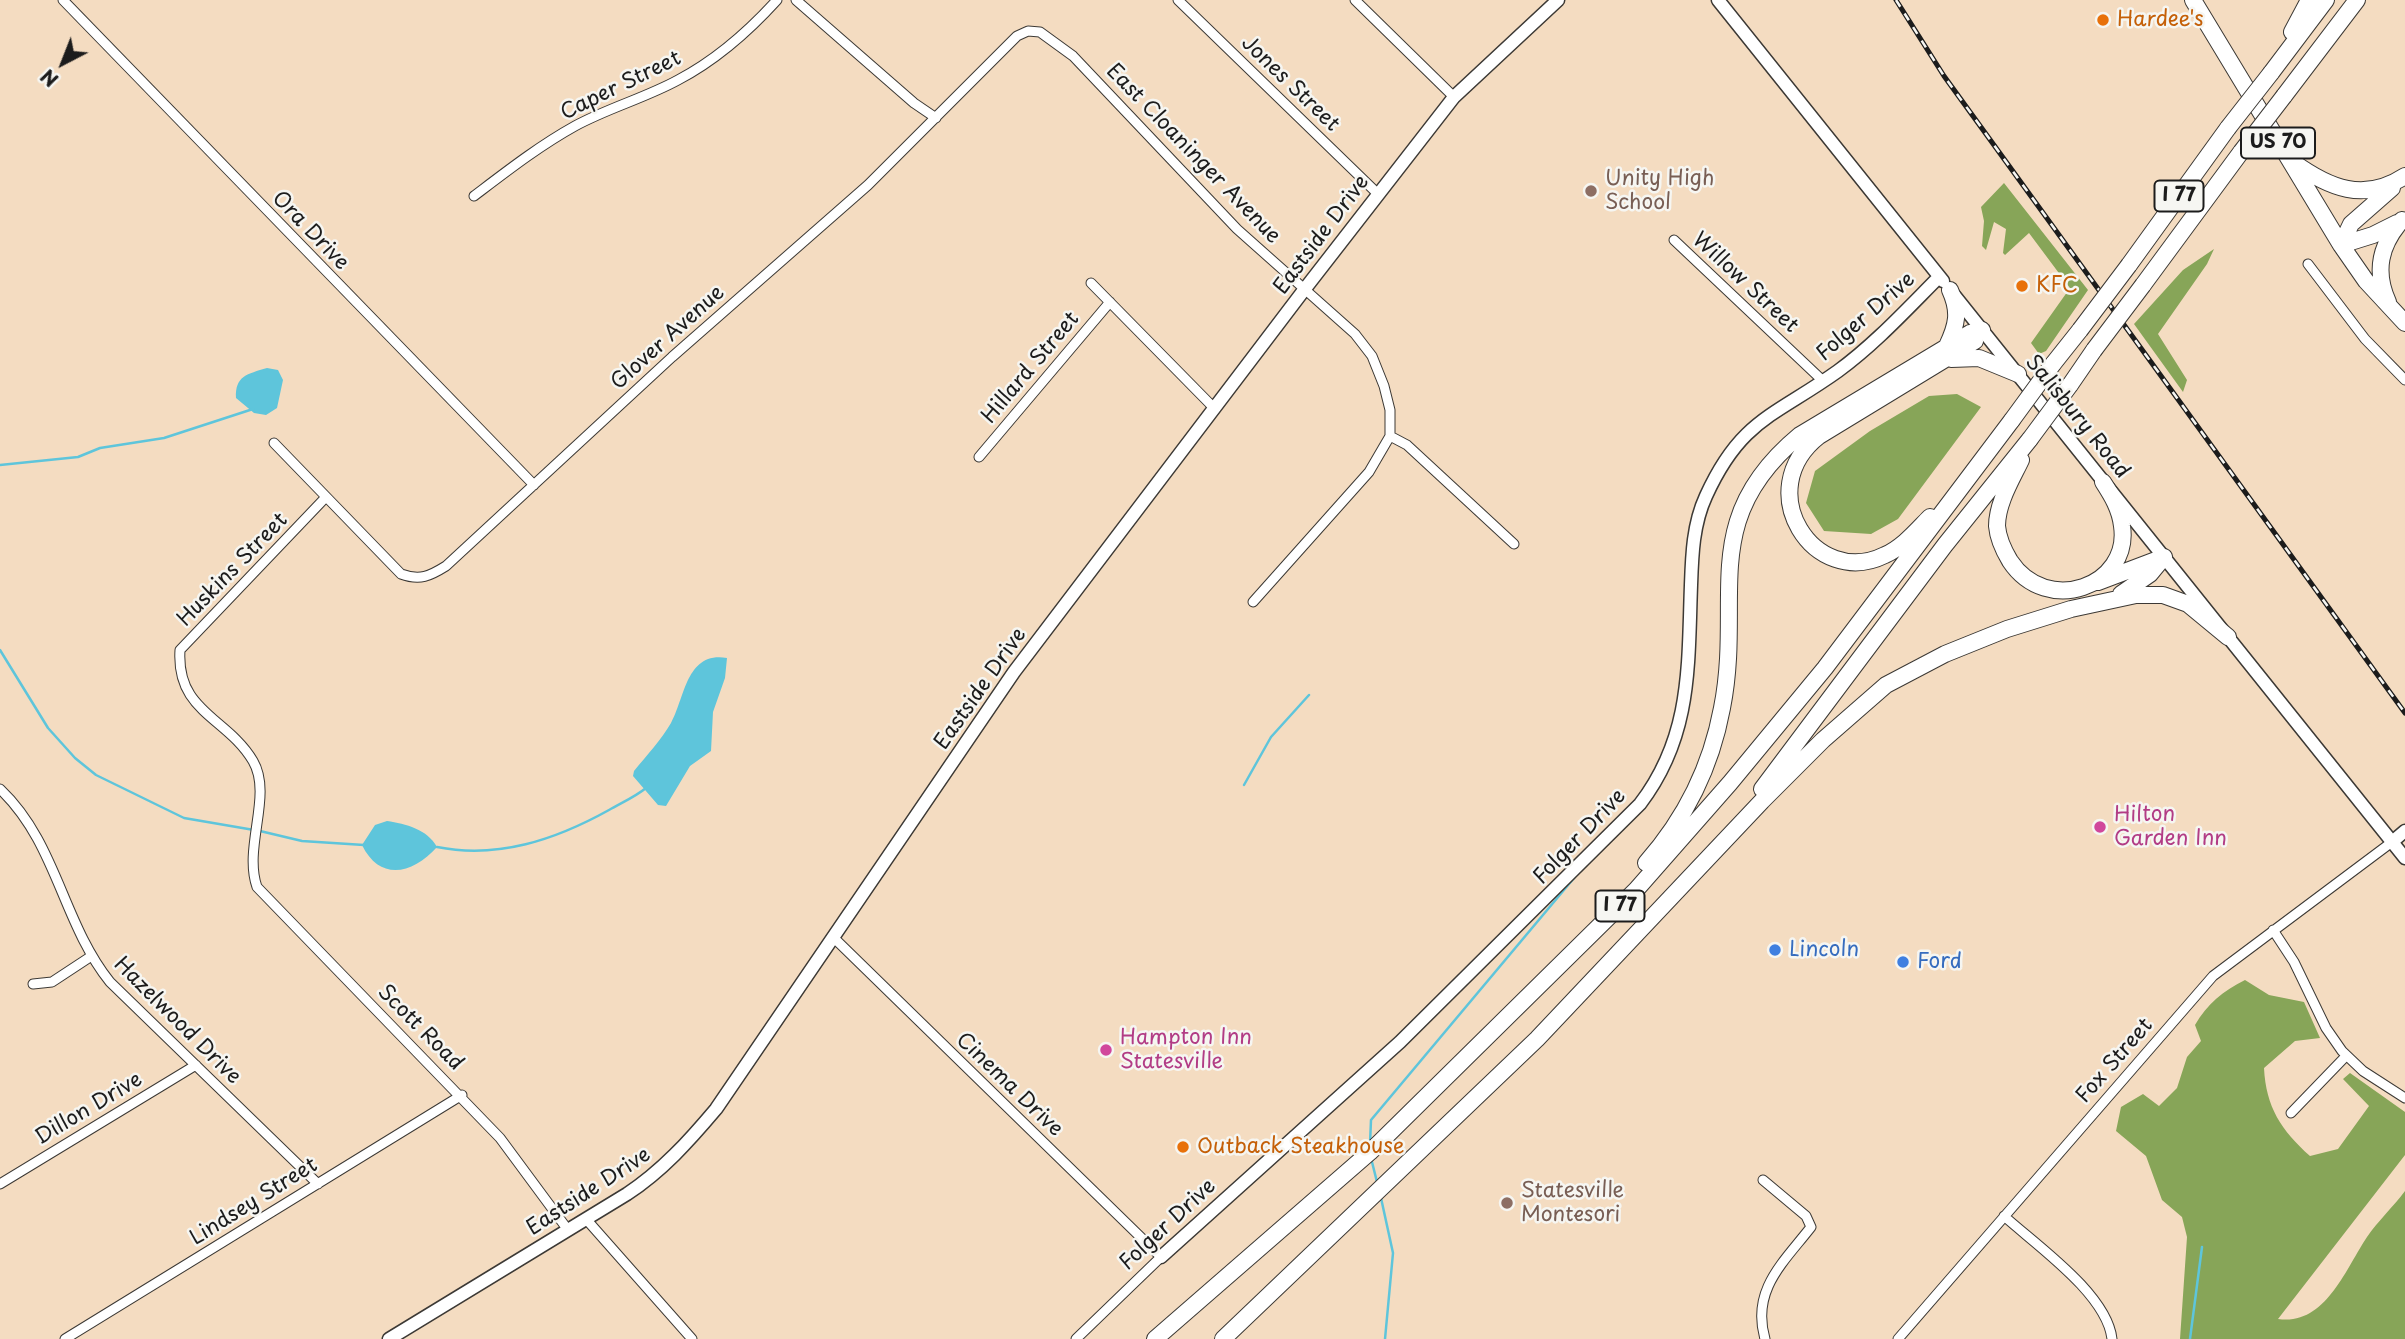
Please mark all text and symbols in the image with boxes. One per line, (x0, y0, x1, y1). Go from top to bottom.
place label: Hardee's (2117, 7, 2204, 33)
marker: Hardee's (2095, 12, 2111, 28)
north arrow (28, 28, 98, 98)
street label: Jones Street (1236, 31, 1344, 137)
street label: Caper Street (557, 46, 685, 126)
street label: East Cloaninger Avenue (1101, 59, 1285, 249)
text: N (34, 63, 64, 94)
road number: US 70 (2241, 127, 2315, 158)
place label: Unity High School (1605, 166, 1715, 216)
street label: Eastside Drive (1269, 170, 1375, 300)
road number: I 77 (2154, 180, 2204, 212)
marker: Unity High School (1583, 183, 1599, 199)
street label: Ora Drive (266, 186, 354, 276)
street label: Willow Street (1687, 227, 1803, 339)
street label: Folger Drive (1812, 267, 1920, 367)
place label: KFC (2036, 273, 2078, 299)
marker: KFC (2014, 278, 2030, 294)
street label: Glover Avenue (606, 281, 730, 395)
street label: Hillard Street (977, 307, 1085, 429)
street label: Salisbury Road (2019, 350, 2135, 484)
street label: Huskins Street (173, 508, 293, 632)
street label: Eastside Drive (930, 623, 1032, 755)
street label: Folger Drive (1529, 784, 1631, 890)
place label: Hilton Garden Inn (2114, 802, 2227, 852)
marker: Hilton Garden Inn (2092, 819, 2108, 835)
road number: I 77 (1596, 890, 1644, 922)
place label: Lincoln (1789, 937, 1859, 963)
marker: Lincoln (1767, 942, 1783, 958)
place label: Ford (1917, 949, 1962, 975)
street label: Hazelwood Drive (108, 952, 246, 1090)
marker: Ford (1895, 954, 1911, 970)
street label: Scott Road (372, 980, 468, 1076)
street label: Fox Street (2071, 1014, 2159, 1108)
place label: Hampton Inn Statesville (1120, 1025, 1252, 1075)
street label: Cinema Drive (950, 1028, 1068, 1142)
marker: Hampton Inn Statesville (1098, 1042, 1114, 1058)
street label: Dillon Drive (31, 1067, 147, 1151)
place label: Outback Steakhouse (1197, 1134, 1404, 1160)
marker: Outback Steakhouse (1175, 1139, 1191, 1155)
street label: Eastside Drive (522, 1143, 656, 1241)
street label: Lindsey Street (186, 1153, 322, 1251)
street label: Folger Drive (1115, 1174, 1221, 1276)
place label: Statesville Montesori (1521, 1178, 1624, 1228)
marker: Statesville Montesori (1499, 1195, 1515, 1211)

